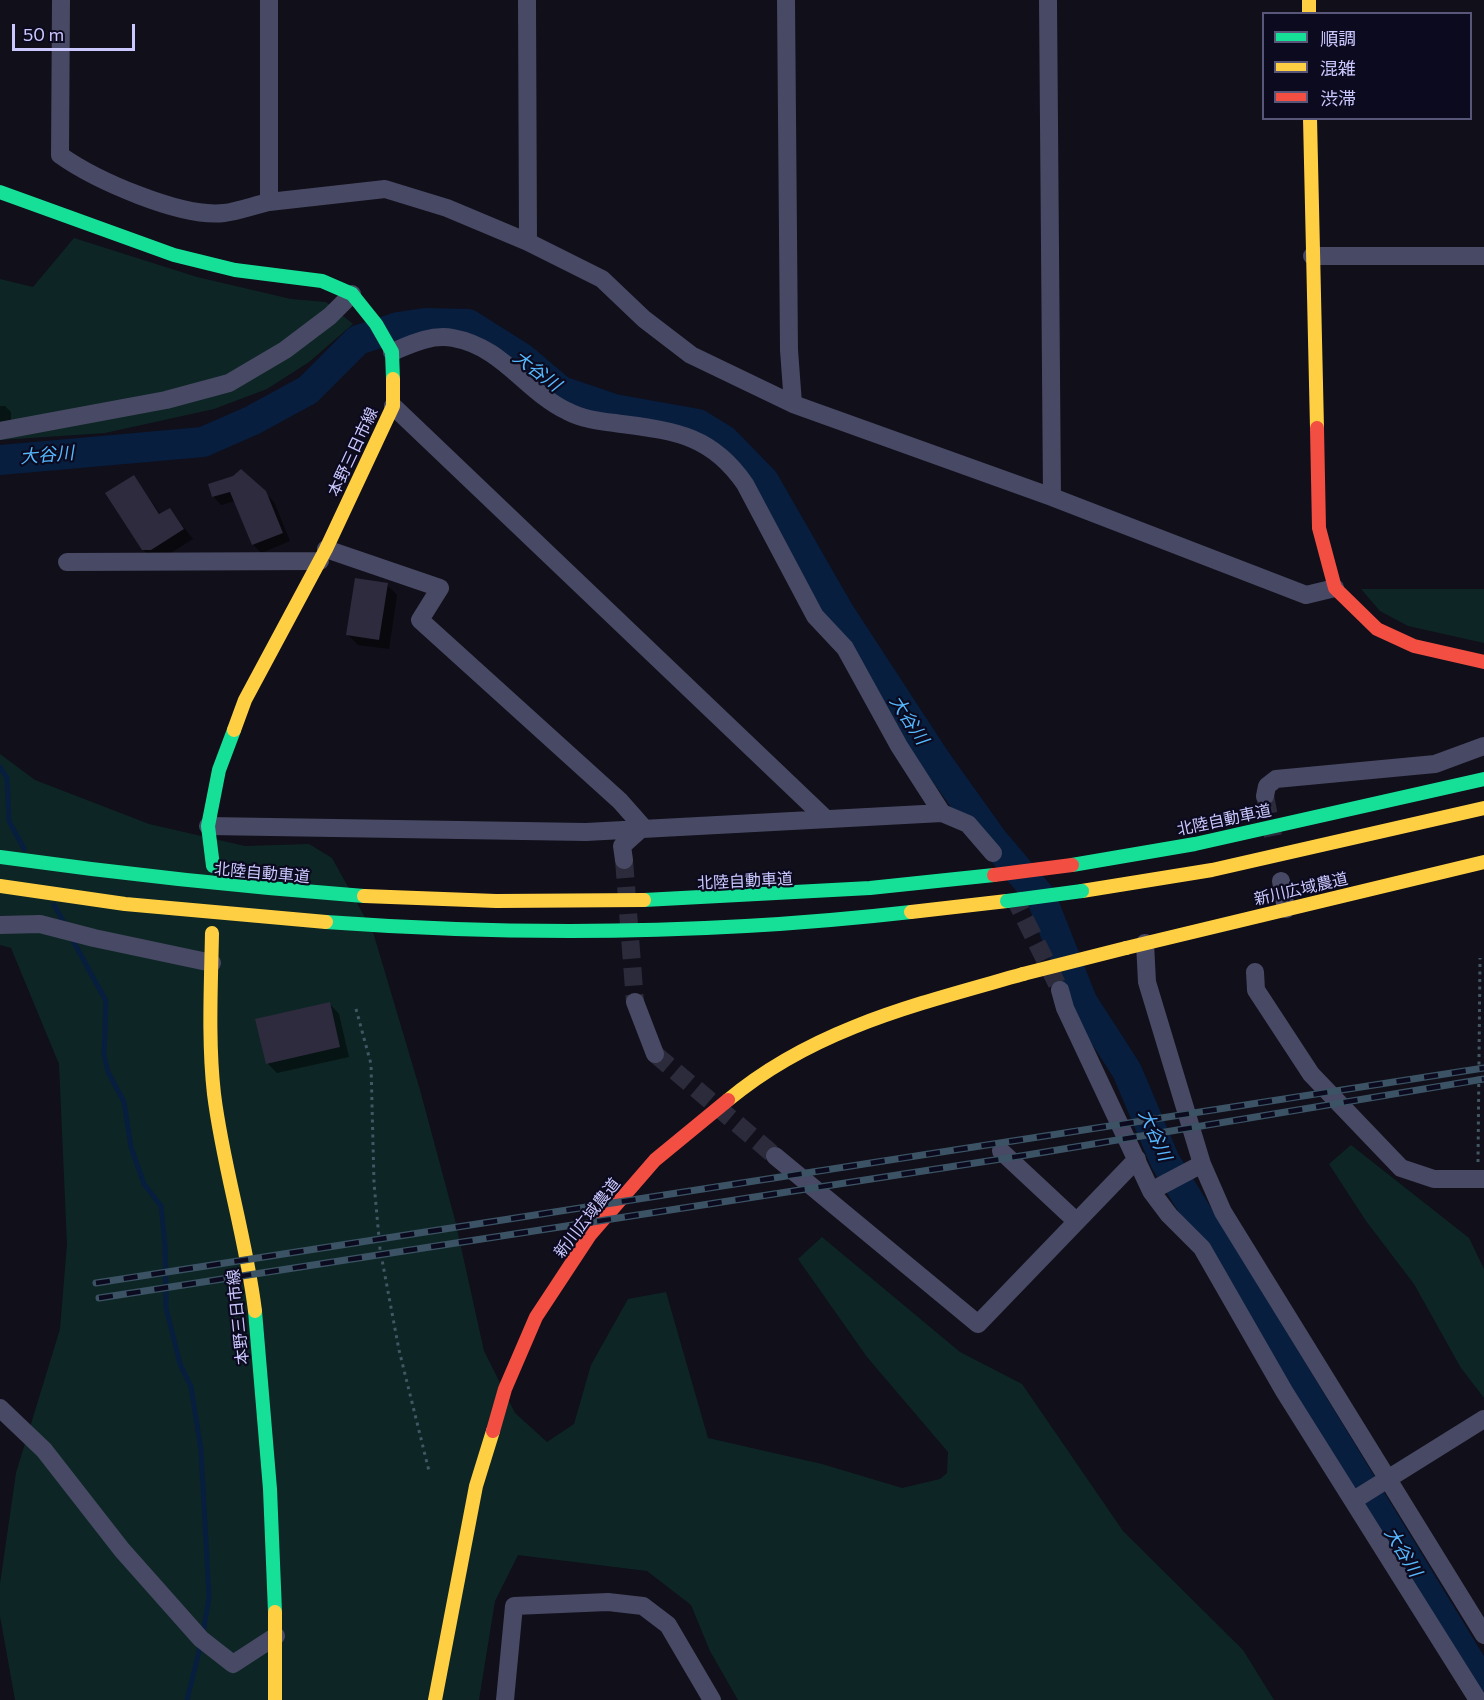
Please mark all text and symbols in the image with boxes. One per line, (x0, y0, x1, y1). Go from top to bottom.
scale bar (15, 12, 138, 50)
legend (1262, 12, 1472, 120)
text: 50 m (23, 23, 64, 45)
text: 順調 (1320, 27, 1356, 49)
text: 混雑 (1320, 57, 1356, 79)
text: 渋滞 (1320, 87, 1356, 109)
water label: 大谷川 (509, 346, 565, 396)
street label: 本野三日市線 (324, 404, 382, 500)
water label: 大谷川 (19, 442, 75, 468)
water label: 大谷川 (885, 691, 933, 749)
street label: 北陸自動車道 (1175, 801, 1273, 839)
street label: 北陸自動車道 (213, 859, 311, 887)
street label: 北陸自動車道 (697, 869, 793, 893)
street label: 新川広域農道 (1252, 869, 1350, 909)
water label: 大谷川 (1134, 1106, 1176, 1164)
street label: 新川広域農道 (550, 1174, 624, 1262)
street label: 本野三日市線 (223, 1268, 253, 1366)
water label: 大谷川 (1380, 1523, 1426, 1581)

